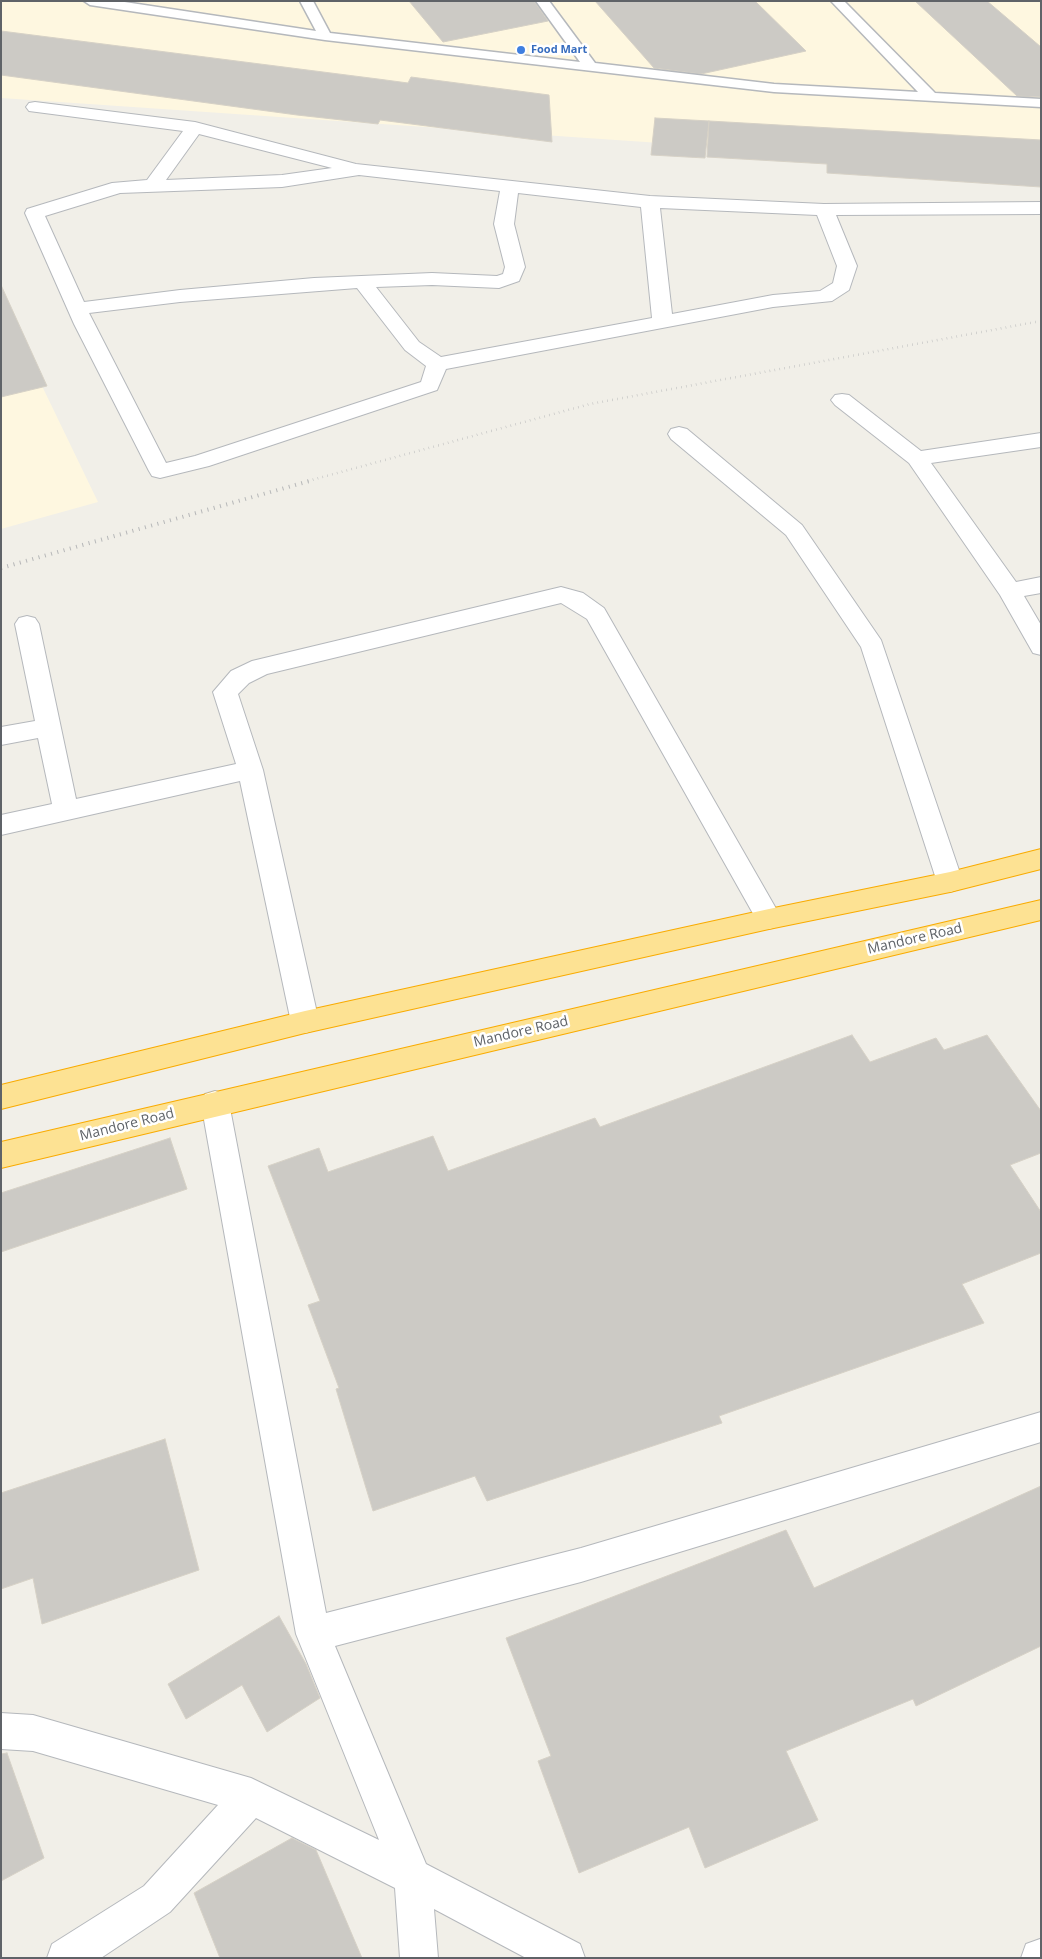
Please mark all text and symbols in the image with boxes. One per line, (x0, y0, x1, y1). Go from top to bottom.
place label: Food Mart (531, 43, 587, 57)
marker: Food Mart (515, 44, 527, 56)
street label: Mandore Road (866, 920, 964, 958)
street label: Mandore Road (472, 1013, 570, 1051)
street label: Mandore Road (78, 1105, 176, 1145)

